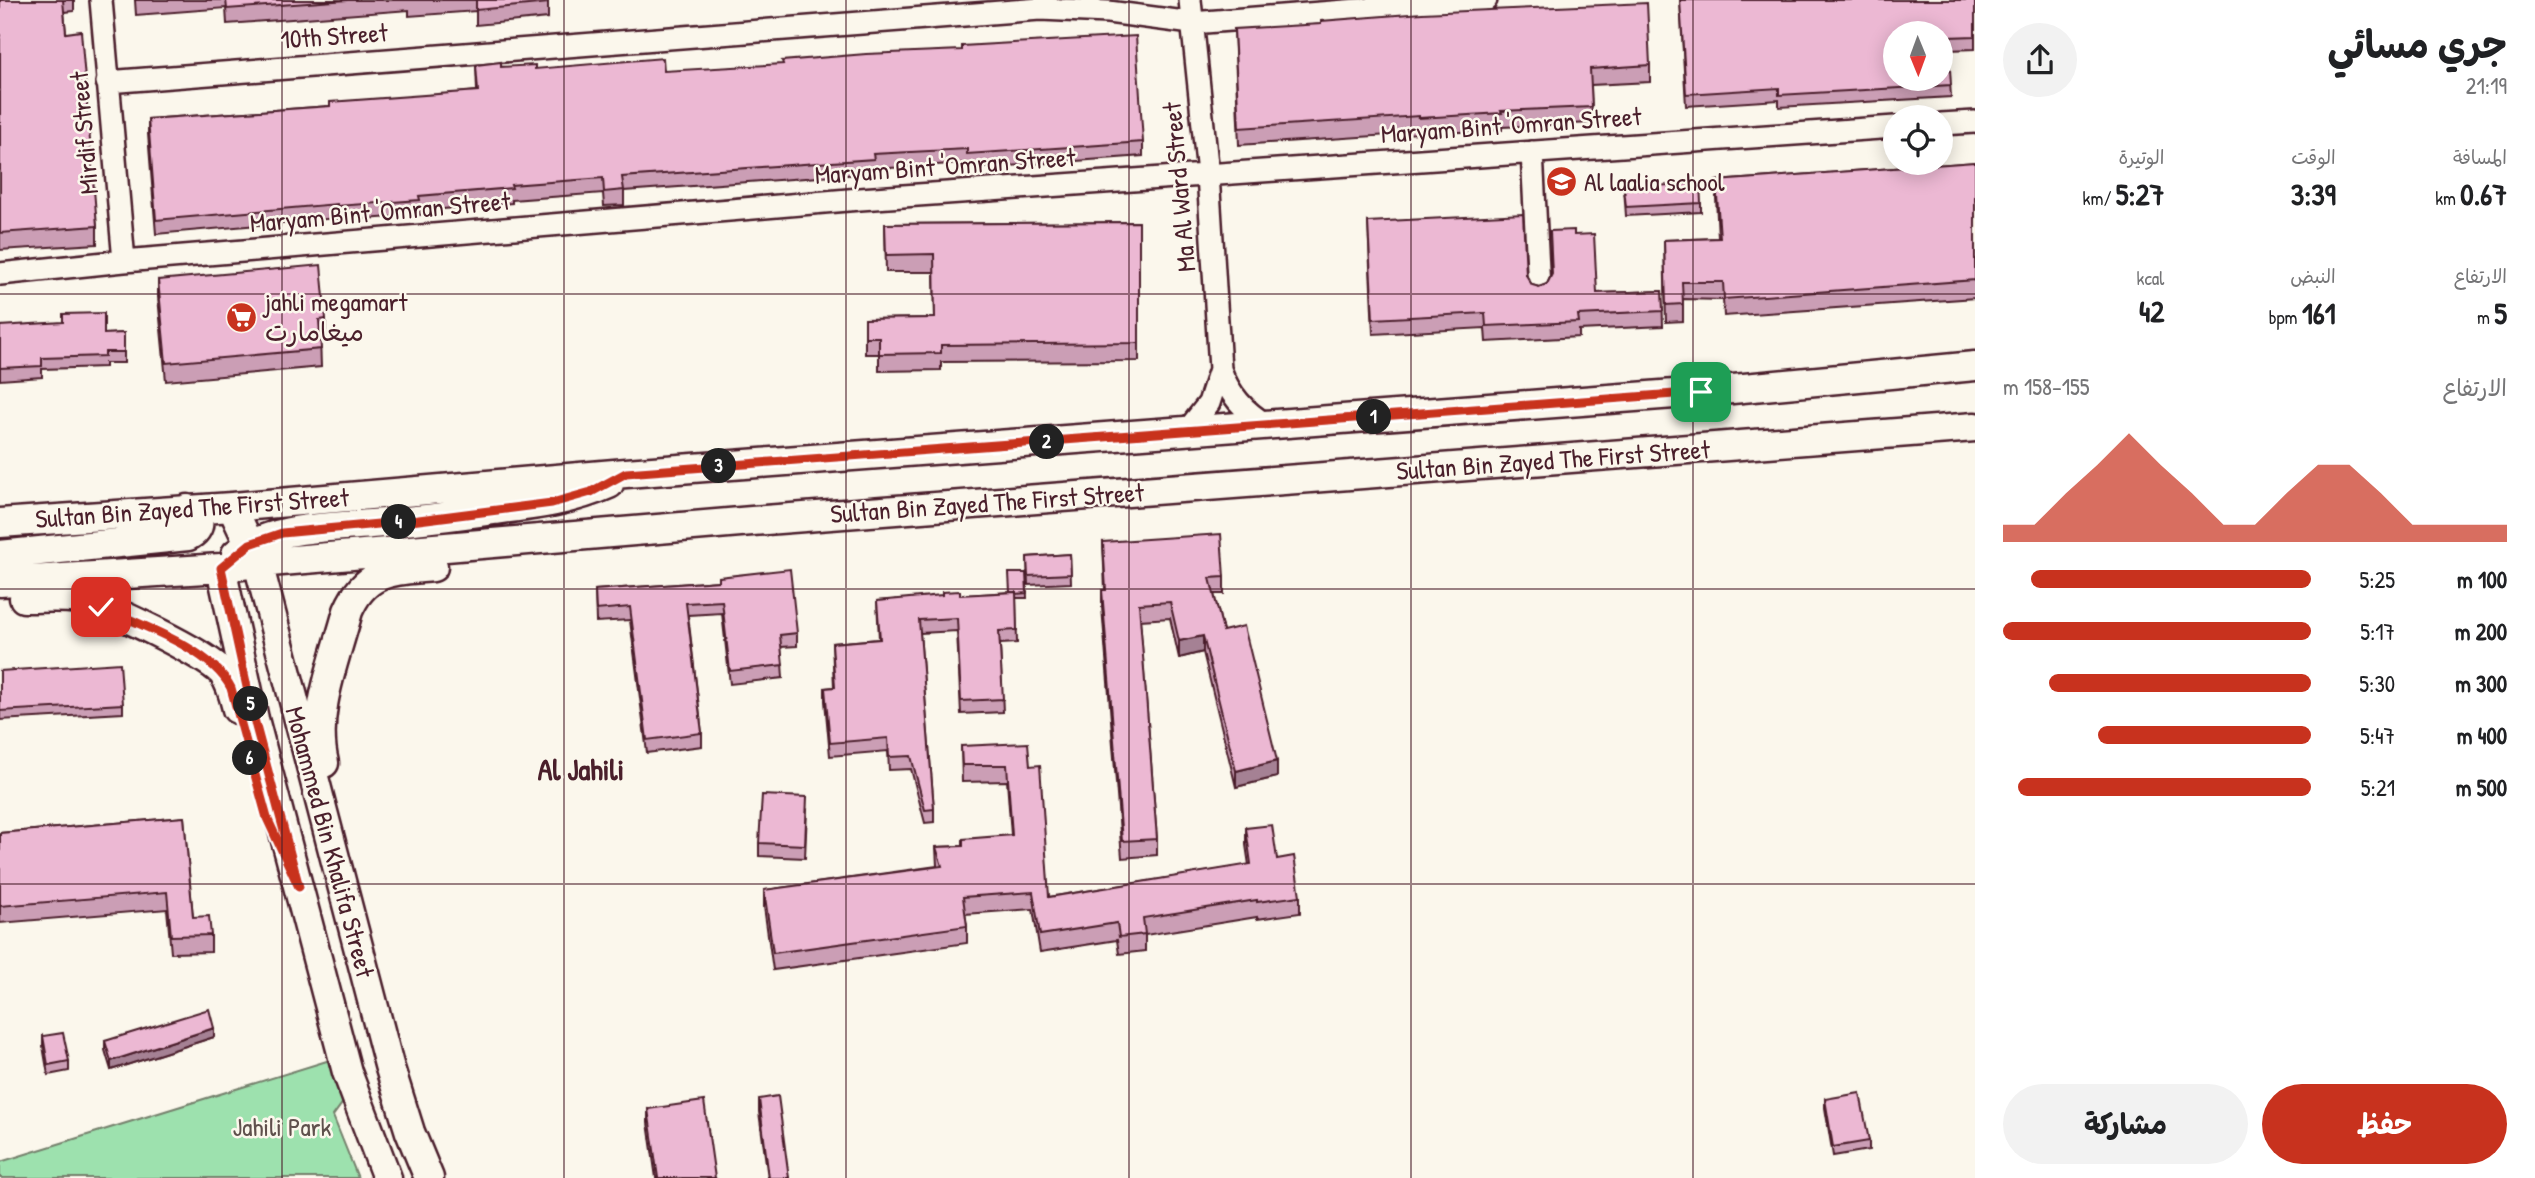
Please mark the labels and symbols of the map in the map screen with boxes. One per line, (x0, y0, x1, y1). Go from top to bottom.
street label: 10th Street (279, 14, 390, 57)
north arrow (1883, 21, 1953, 91)
street label: Mirdif Street (61, 69, 106, 196)
street label: Maryam Bint 'Omran Street (1380, 98, 1643, 151)
street label: Ma Al Ward Street (1154, 100, 1203, 273)
street label: Maryam Bint 'Omran Street (814, 139, 1077, 192)
place label: Al laalia school (1584, 164, 1725, 199)
school or university icon: Al laalia school (1544, 165, 1578, 199)
street label: Maryam Bint 'Omran Street (248, 183, 513, 240)
place label: jahli megamart ميغامارت (262, 284, 409, 349)
supermarket icon: jahli megamart ميغامارت (225, 300, 259, 334)
pin (1671, 362, 1731, 422)
pin: 1 (1356, 400, 1392, 434)
pin: 2 (1030, 424, 1064, 460)
street label: Sultan Bin Zayed The First Street (1395, 431, 1712, 488)
pin: 3 (702, 448, 736, 484)
street label: Sultan Bin Zayed The First Street (829, 474, 1146, 531)
street label: Sultan Bin Zayed The First Street (34, 479, 351, 536)
pin: 4 (382, 504, 416, 540)
pin (71, 577, 131, 637)
pin: 5 (233, 686, 268, 722)
street label: Mohammed Bin Khalifa Street (277, 703, 384, 982)
pin: 6 (232, 740, 268, 776)
district label: Al Jahili (538, 749, 624, 789)
park label: Jahili Park (233, 1109, 332, 1144)

